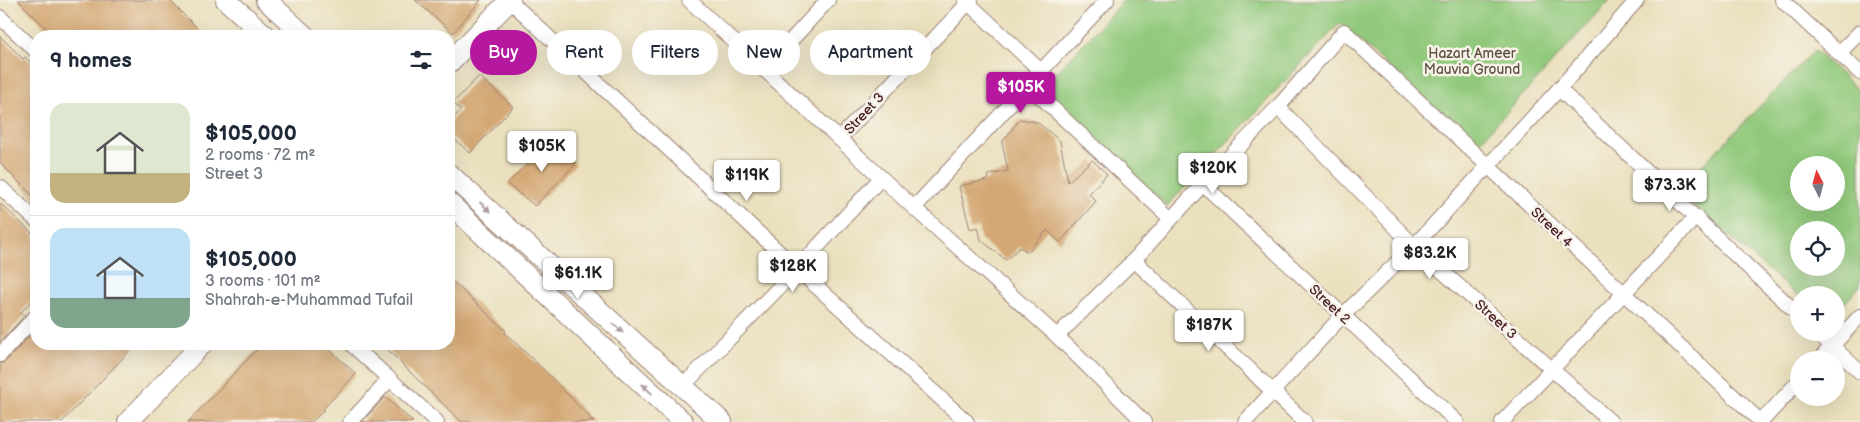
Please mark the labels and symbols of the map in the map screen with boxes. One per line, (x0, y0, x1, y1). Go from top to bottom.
park label: Hazart Ameer Mauvia Ground (1424, 45, 1520, 78)
pin: $105K (986, 72, 1056, 114)
street label: Street 3 (841, 89, 888, 138)
pin: $105K (507, 130, 577, 173)
pin: $120K (1178, 152, 1248, 195)
north arrow (1790, 156, 1845, 211)
pin: $119K (712, 160, 782, 202)
pin: $73.3K (1629, 170, 1711, 212)
one-way arrow (478, 201, 490, 213)
street label: Street 4 (1527, 204, 1576, 251)
pin: $83.2K (1389, 238, 1471, 280)
pin: $128K (758, 250, 828, 293)
pin: $61.1K (537, 258, 619, 300)
street label: Street 2 (1305, 281, 1354, 328)
street label: Street 3 (1471, 296, 1520, 343)
pin: $187K (1174, 310, 1244, 352)
one-way arrow (612, 322, 625, 333)
one-way arrow (642, 383, 654, 395)

